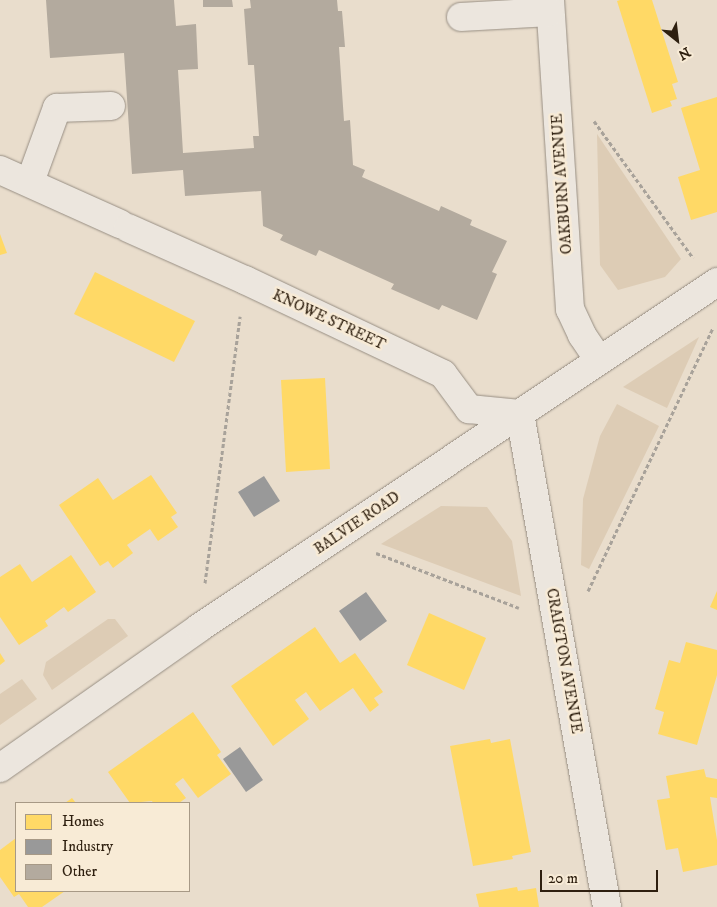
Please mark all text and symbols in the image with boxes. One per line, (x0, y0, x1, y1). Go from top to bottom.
north arrow (652, 15, 702, 65)
text: N (675, 42, 694, 64)
street label: OAKBURN AVENUE (548, 113, 576, 255)
street label: KNOWE STREET (270, 286, 388, 354)
street label: BALVIE ROAD (311, 488, 403, 558)
street label: CRAIGTON AVENUE (542, 587, 586, 735)
legend (15, 802, 190, 892)
text: Homes (62, 812, 104, 831)
text: Industry (62, 837, 113, 856)
scale bar (542, 860, 660, 892)
text: Other (62, 862, 97, 881)
text: 20 m (548, 869, 578, 888)

